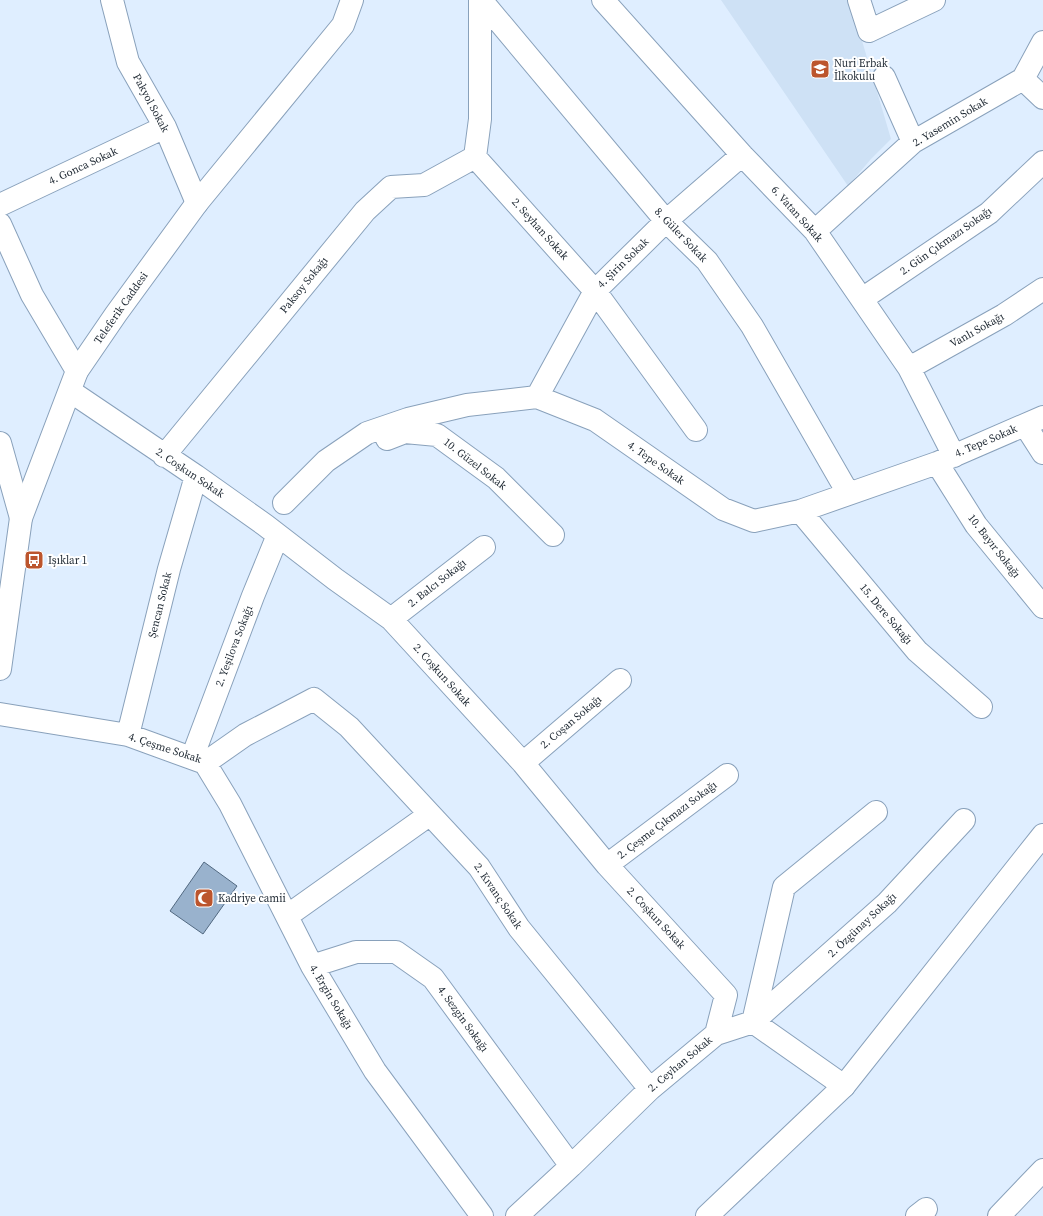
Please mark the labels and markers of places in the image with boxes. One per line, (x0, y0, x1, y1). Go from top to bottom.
place label: Nuri Erbak İlkokulu (834, 56, 889, 84)
school or university icon: Nuri Erbak İlkokulu (809, 58, 831, 80)
bus stop icon: Işıklar 1 (23, 549, 45, 571)
place label: Işıklar 1 (48, 553, 87, 568)
mosque icon: Kadriye camii (193, 887, 215, 909)
place label: Kadriye camii (218, 891, 286, 906)

